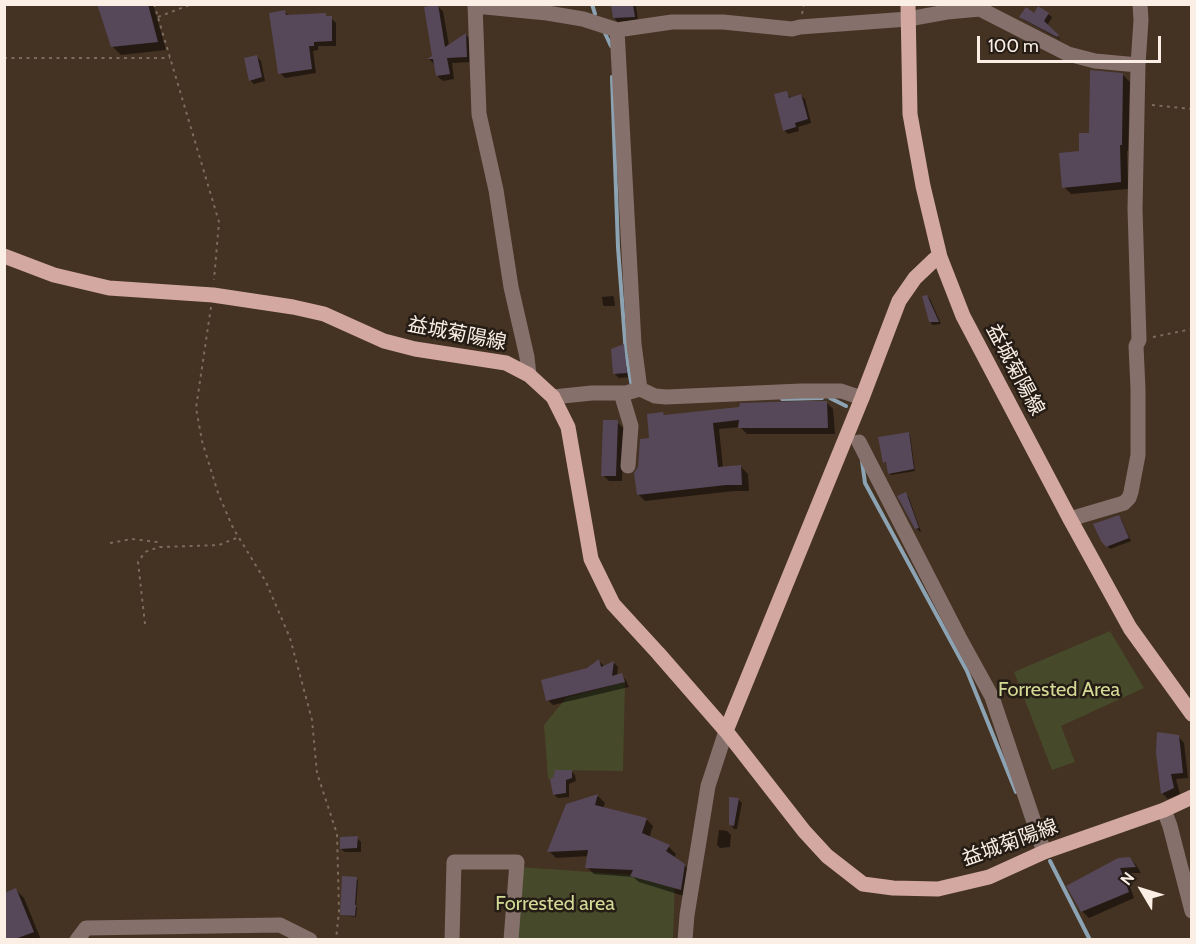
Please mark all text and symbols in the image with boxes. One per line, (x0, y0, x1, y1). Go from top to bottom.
scale bar (980, 24, 1164, 62)
text: 100 m (988, 35, 1039, 57)
street label: 益城菊陽線 (406, 313, 508, 355)
street label: 益城菊陽線 (981, 320, 1049, 420)
park label: Forrested Area (998, 678, 1120, 702)
street label: 益城菊陽線 (959, 815, 1061, 871)
north arrow (1112, 860, 1172, 920)
text: N (1116, 868, 1138, 889)
park label: Forrested area (495, 892, 615, 916)

